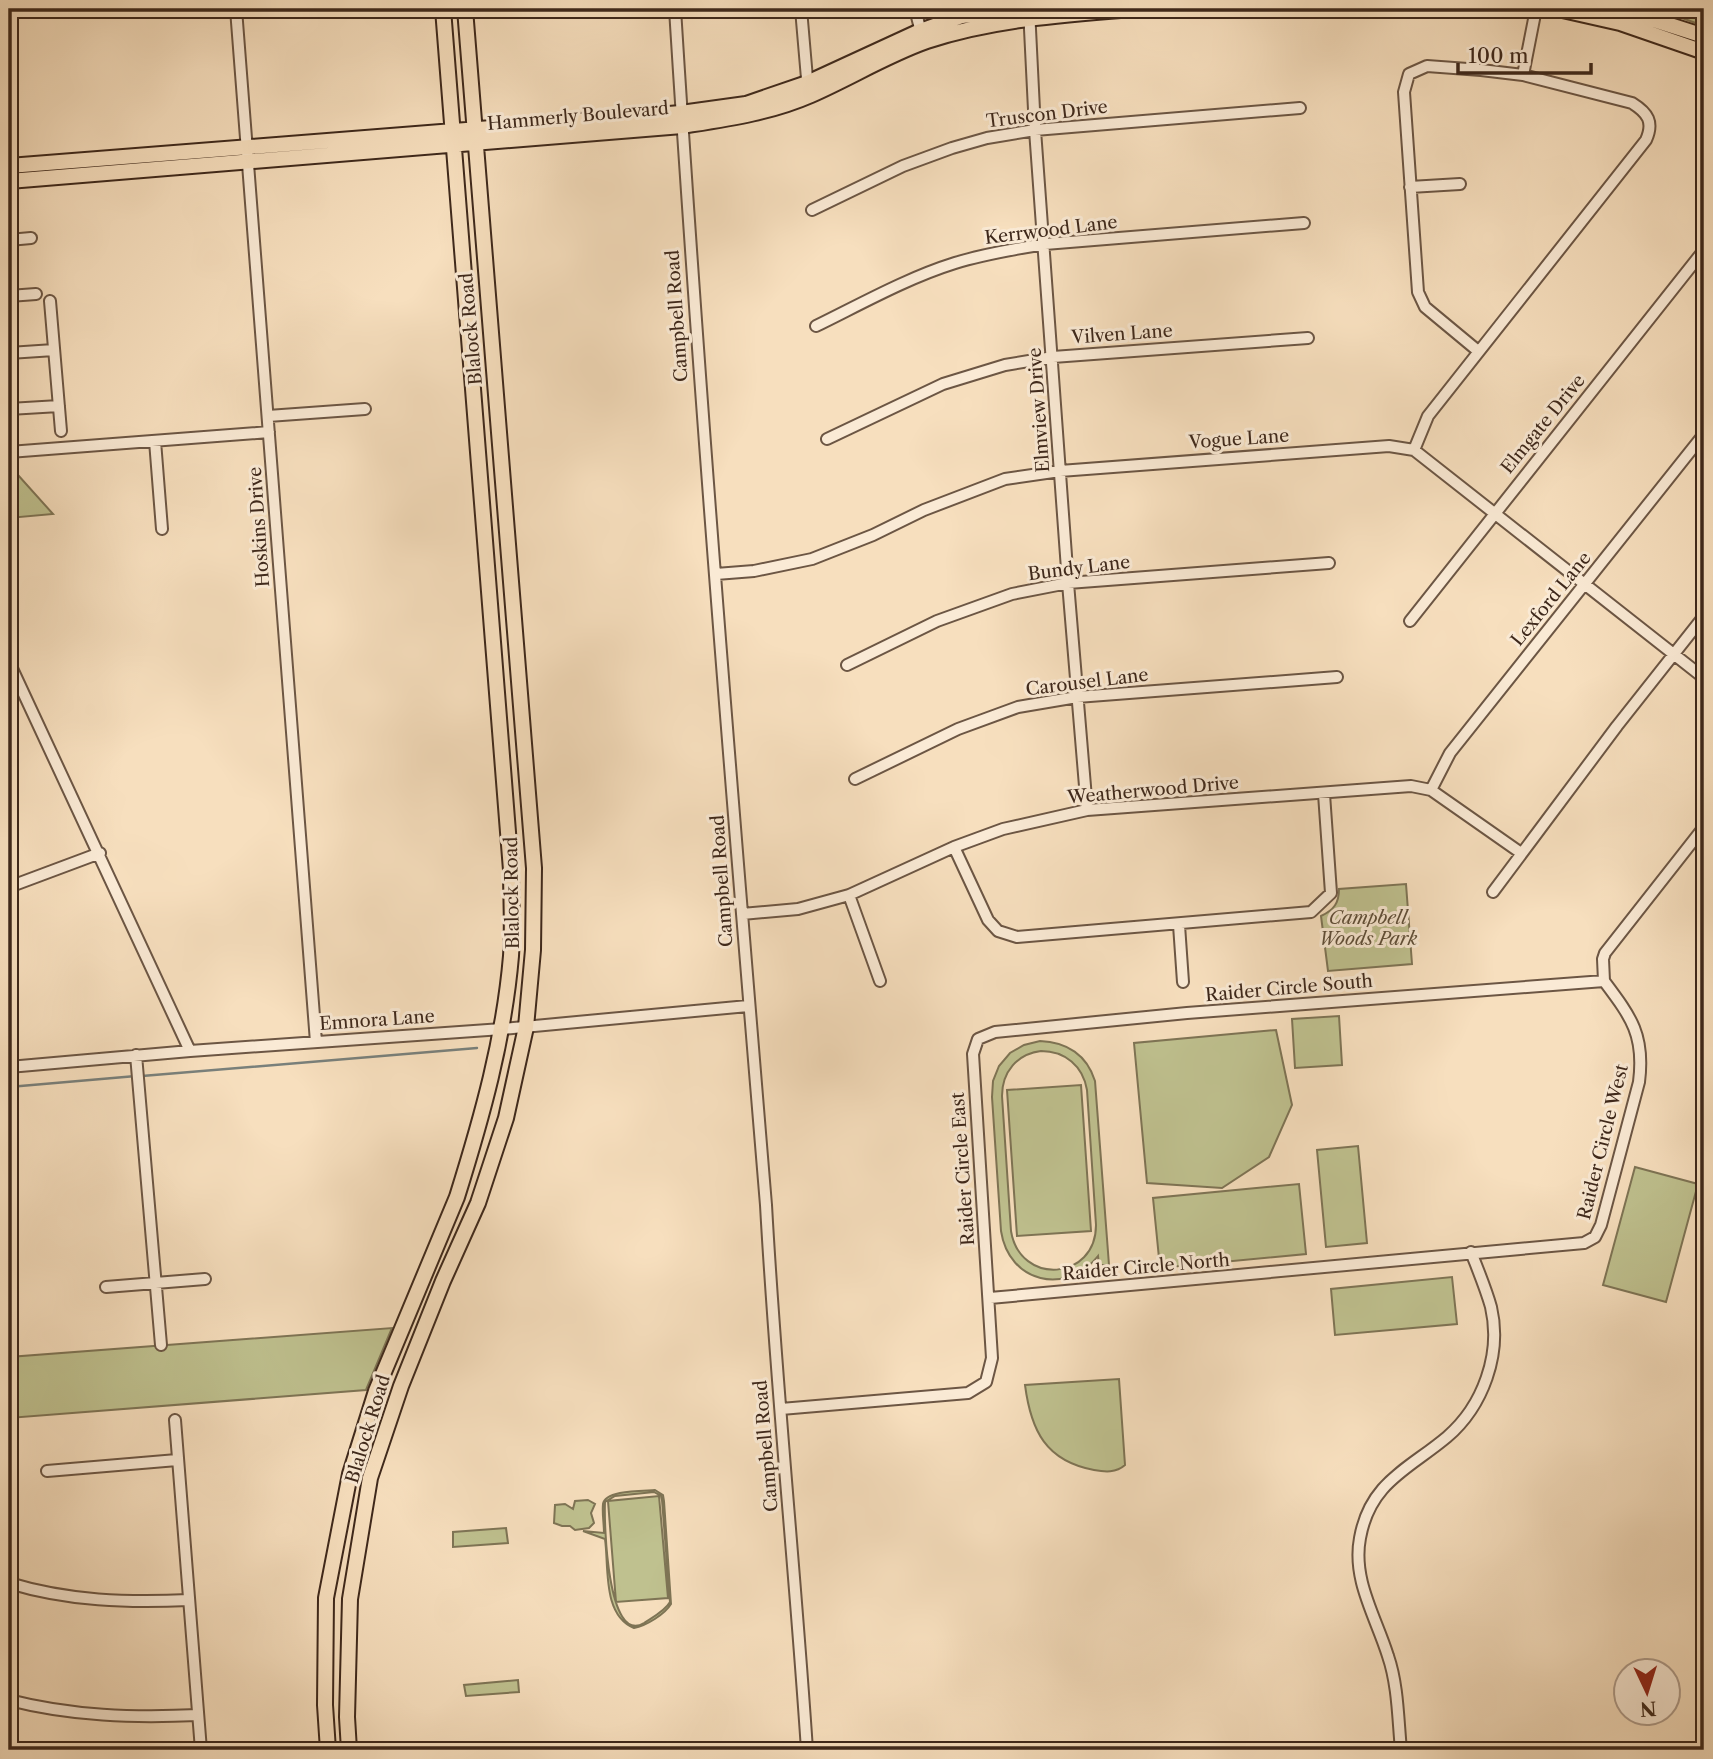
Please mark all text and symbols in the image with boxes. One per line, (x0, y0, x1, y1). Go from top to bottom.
scale bar (1458, 32, 1590, 76)
text: 100 m (1468, 43, 1529, 68)
street label: Truscon Drive (985, 96, 1109, 132)
street label: Hammerly Boulevard (486, 97, 670, 135)
street label: Kerrwood Lane (983, 211, 1119, 249)
street label: Campbell Road (661, 249, 693, 383)
street label: Blalock Road (455, 272, 487, 386)
street label: Vilven Lane (1070, 319, 1173, 349)
street label: Elmview Drive (1024, 347, 1054, 473)
street label: Elmgate Drive (1496, 370, 1590, 478)
street label: Vogue Lane (1187, 425, 1290, 454)
street label: Hoskins Drive (244, 466, 274, 588)
street label: Lexford Lane (1506, 548, 1596, 650)
street label: Bundy Lane (1027, 551, 1131, 585)
street label: Carousel Lane (1024, 664, 1150, 700)
street label: Weatherwood Drive (1065, 772, 1240, 809)
street label: Campbell Road (706, 814, 738, 948)
street label: Blalock Road (500, 837, 524, 949)
park label: Campbell Woods Park (1319, 907, 1418, 950)
street label: Raider Circle South (1204, 970, 1374, 1006)
street label: Emnora Lane (319, 1005, 435, 1035)
street label: Raider Circle West (1573, 1061, 1633, 1222)
street label: Raider Circle East (947, 1091, 979, 1246)
street label: Raider Circle North (1061, 1249, 1231, 1285)
street label: Blalock Road (341, 1372, 395, 1486)
street label: Campbell Road (749, 1379, 783, 1513)
north arrow (1612, 1658, 1682, 1728)
text: N (1639, 1696, 1657, 1721)

